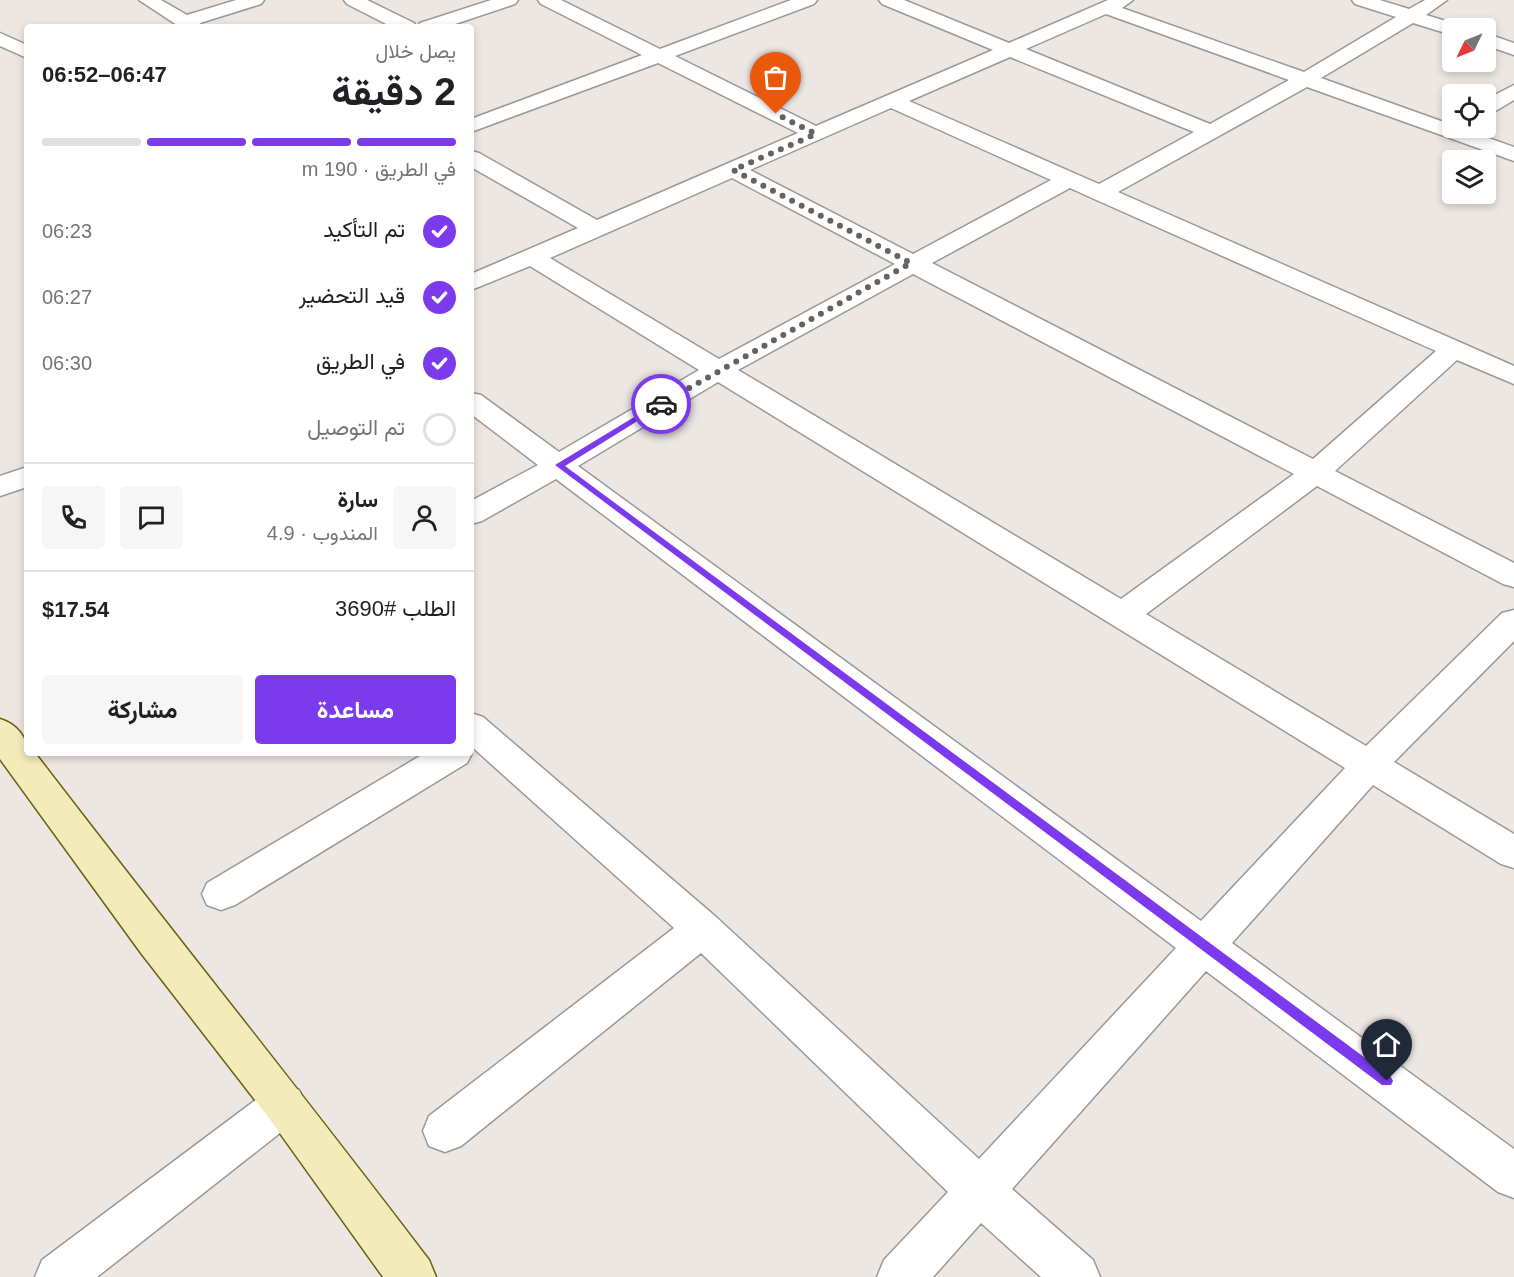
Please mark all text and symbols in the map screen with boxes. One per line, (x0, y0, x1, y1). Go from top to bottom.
north arrow (1442, 18, 1496, 72)
map controls (1442, 18, 1496, 204)
text: يصل خلال (375, 40, 456, 62)
pin (750, 52, 801, 114)
icon: bag (759, 61, 792, 94)
text: 06:47–06:52 (42, 62, 167, 87)
text: 2 دقيقة (332, 70, 456, 113)
button: locate (1442, 84, 1496, 138)
button: layers (1442, 150, 1496, 204)
text: في الطريق · 190 m (302, 158, 456, 180)
icon: check (423, 215, 456, 248)
text: تم التأكيد (323, 217, 405, 242)
text: 06:23 (42, 220, 92, 242)
icon: check (423, 281, 456, 314)
text: قيد التحضير (299, 283, 405, 308)
text: 06:27 (42, 286, 92, 308)
icon: check (423, 347, 456, 380)
text: في الطريق (316, 349, 405, 374)
text: 06:30 (42, 352, 92, 374)
courier (631, 374, 691, 434)
icon: car (645, 388, 678, 421)
text: تم التوصيل (307, 415, 405, 440)
button: phone (42, 486, 105, 549)
button: chat (120, 486, 183, 549)
button: person (393, 486, 456, 549)
text: سارة (337, 487, 378, 512)
text: المندوب · 4.9 (267, 522, 378, 544)
text: الطلب #3690 (335, 596, 456, 621)
text: $17.54 (42, 597, 109, 622)
button: مشاركة (42, 675, 243, 744)
button: مساعدة (255, 675, 456, 744)
pin (1361, 1019, 1412, 1081)
icon: home (1370, 1028, 1403, 1061)

